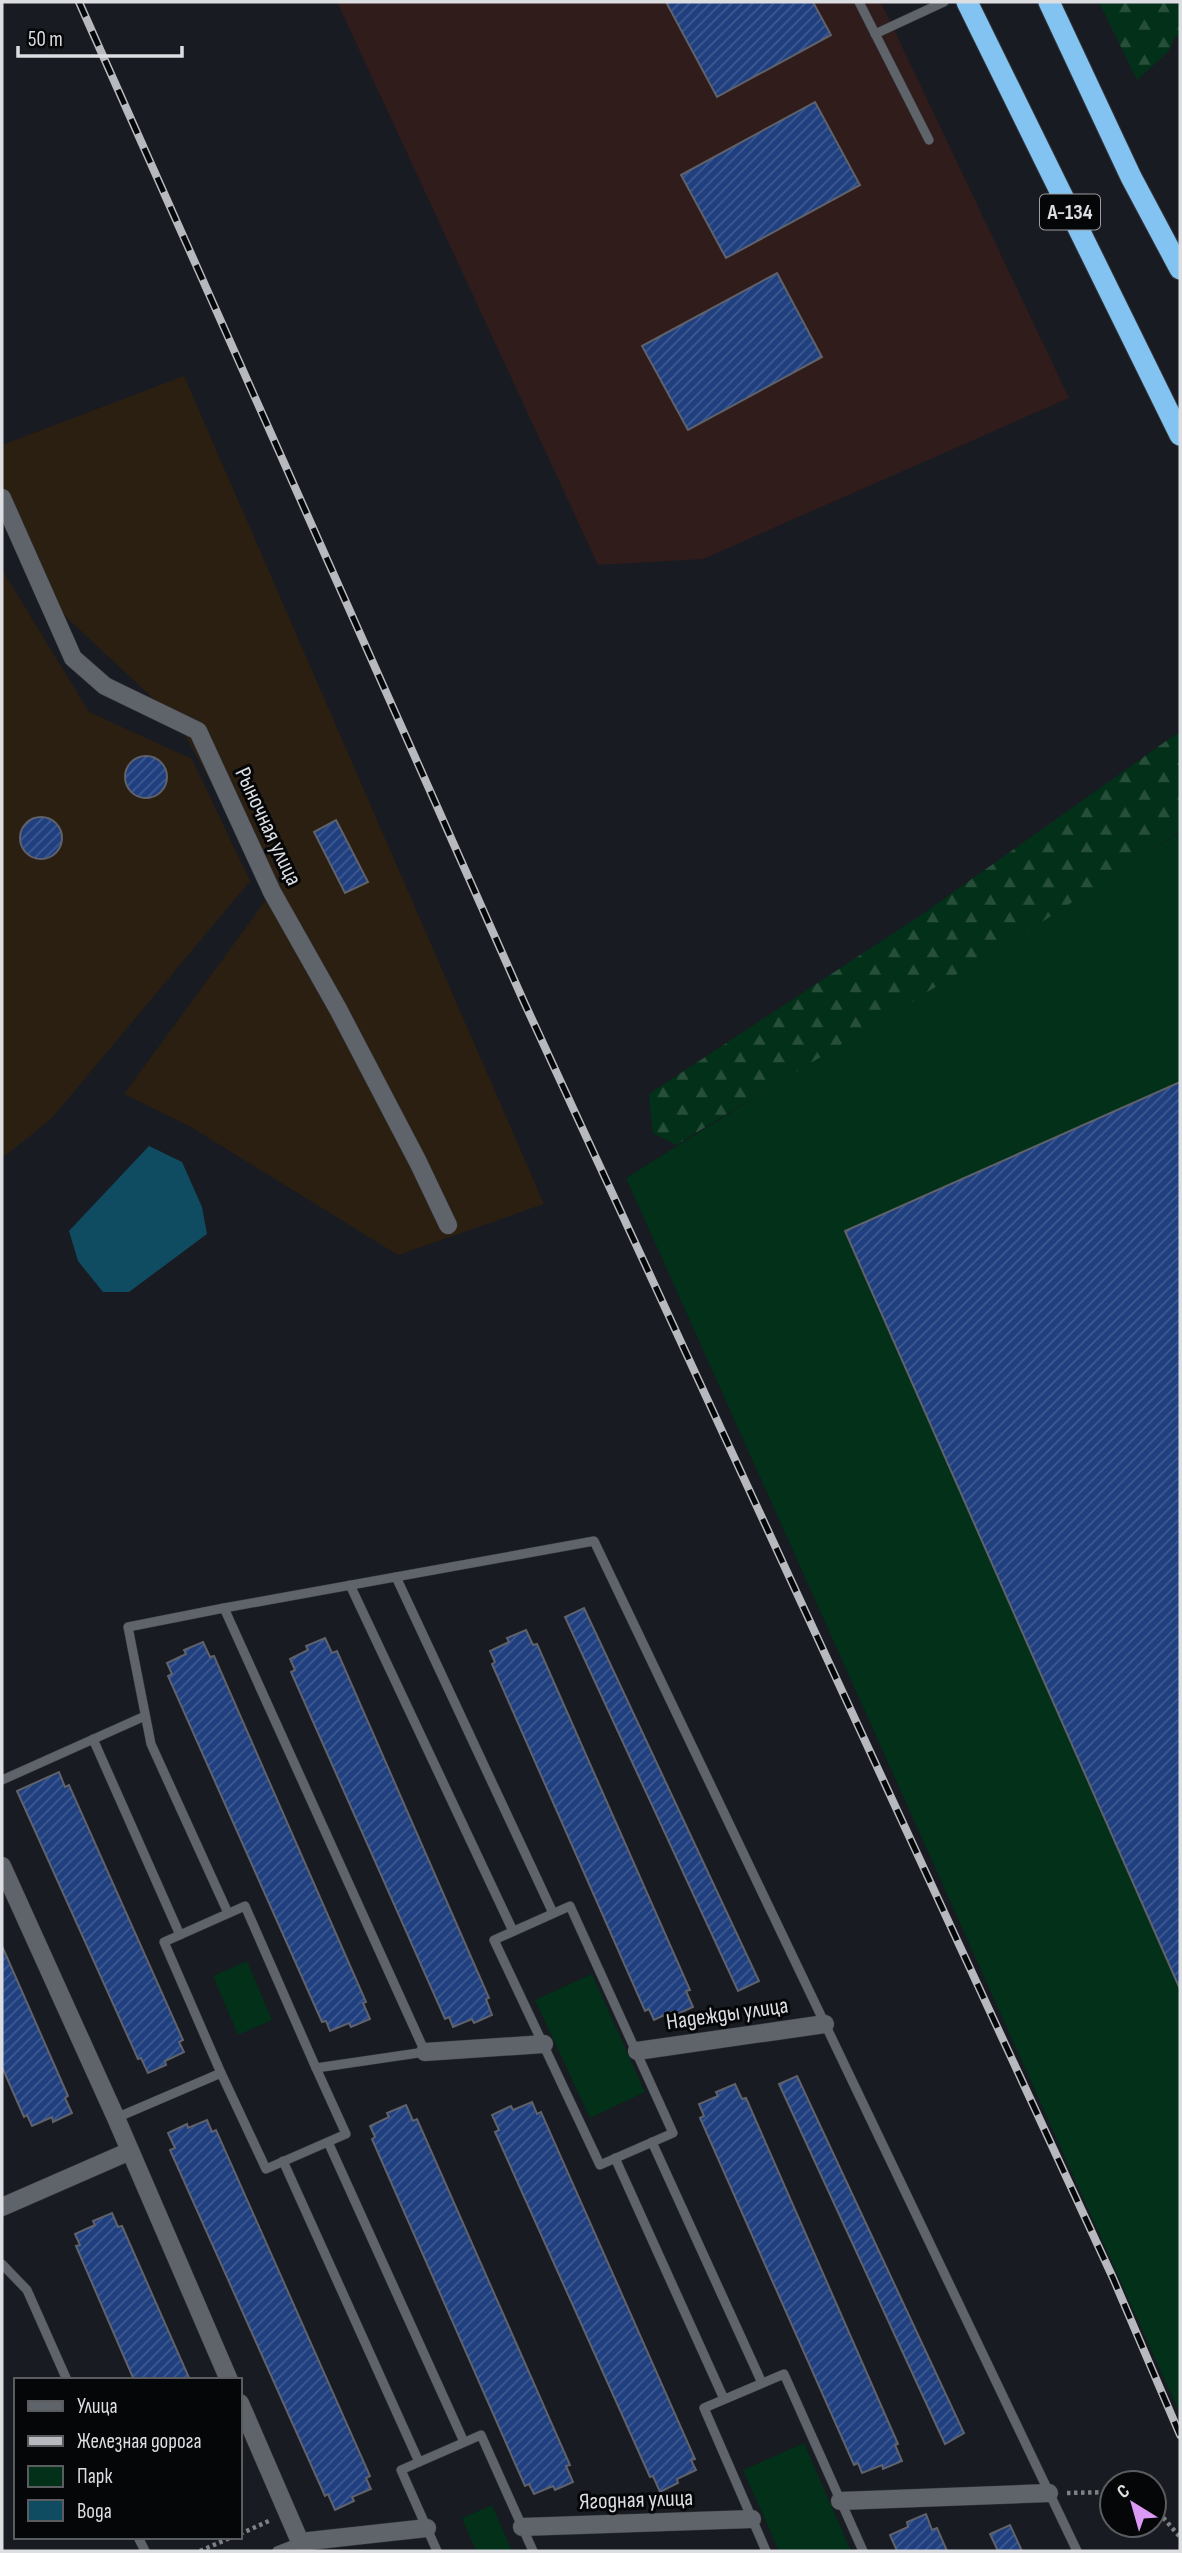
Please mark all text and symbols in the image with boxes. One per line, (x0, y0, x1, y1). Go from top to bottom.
scale bar (18, 14, 182, 58)
text: 50 m (28, 27, 63, 52)
road number: А-134 (1040, 194, 1100, 230)
street label: Рыночная улица (229, 763, 308, 890)
street label: Надежды улица (664, 1992, 790, 2036)
legend (14, 2378, 242, 2539)
text: Улица (77, 2394, 118, 2419)
text: Железная дорога (77, 2429, 202, 2454)
text: Парк (77, 2464, 112, 2489)
north arrow (1098, 2469, 1168, 2539)
text: С (1113, 2479, 1135, 2504)
street label: Ягодная улица (578, 2484, 694, 2516)
text: Вода (77, 2499, 112, 2524)

